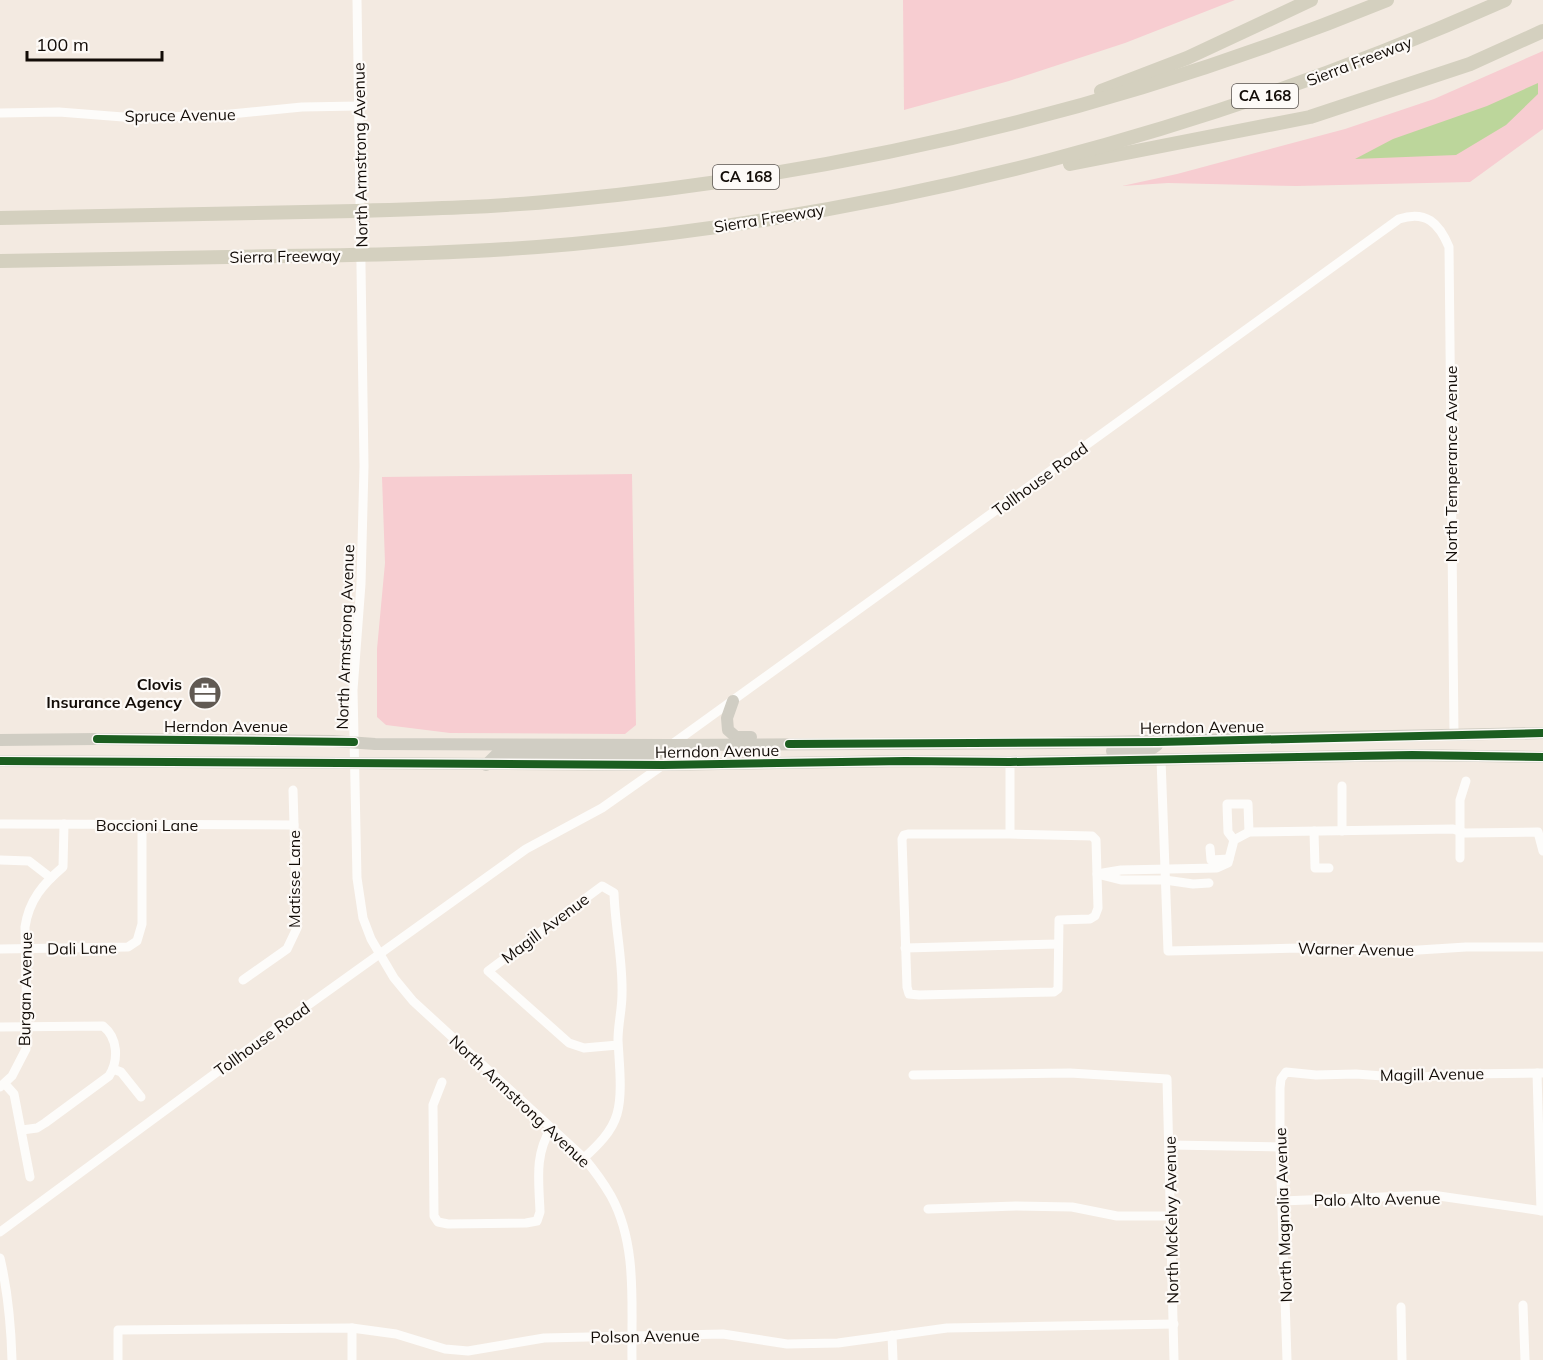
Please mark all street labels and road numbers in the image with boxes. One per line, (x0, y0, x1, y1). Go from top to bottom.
street label: Sierra Freeway (1303, 32, 1415, 90)
street label: North Armstrong Avenue (348, 62, 372, 248)
road number: CA 168 (1232, 84, 1298, 108)
street label: Spruce Avenue (124, 104, 236, 126)
road number: CA 168 (713, 165, 779, 189)
street label: Sierra Freeway (712, 199, 826, 237)
street label: Sierra Freeway (229, 245, 341, 267)
street label: North Temperance Avenue (1441, 365, 1461, 563)
street label: Tollhouse Road (988, 438, 1092, 520)
street label: North Armstrong Avenue (332, 544, 358, 730)
street label: Herndon Avenue (164, 716, 288, 736)
street label: Herndon Avenue (1140, 716, 1264, 738)
street label: Herndon Avenue (655, 740, 779, 762)
street label: Boccioni Lane (96, 815, 198, 835)
street label: Matisse Lane (284, 830, 304, 928)
street label: Magill Avenue (497, 889, 593, 967)
street label: Burgan Avenue (14, 932, 36, 1046)
street label: Dali Lane (47, 937, 117, 959)
street label: Warner Avenue (1298, 938, 1414, 960)
street label: Tollhouse Road (210, 998, 314, 1080)
street label: North Armstrong Avenue (445, 1030, 595, 1172)
street label: Magill Avenue (1380, 1063, 1484, 1085)
street label: North Magnolia Avenue (1270, 1127, 1296, 1303)
street label: North McKelvy Avenue (1160, 1136, 1182, 1304)
street label: Palo Alto Avenue (1313, 1188, 1441, 1210)
street label: Polson Avenue (590, 1325, 700, 1347)

